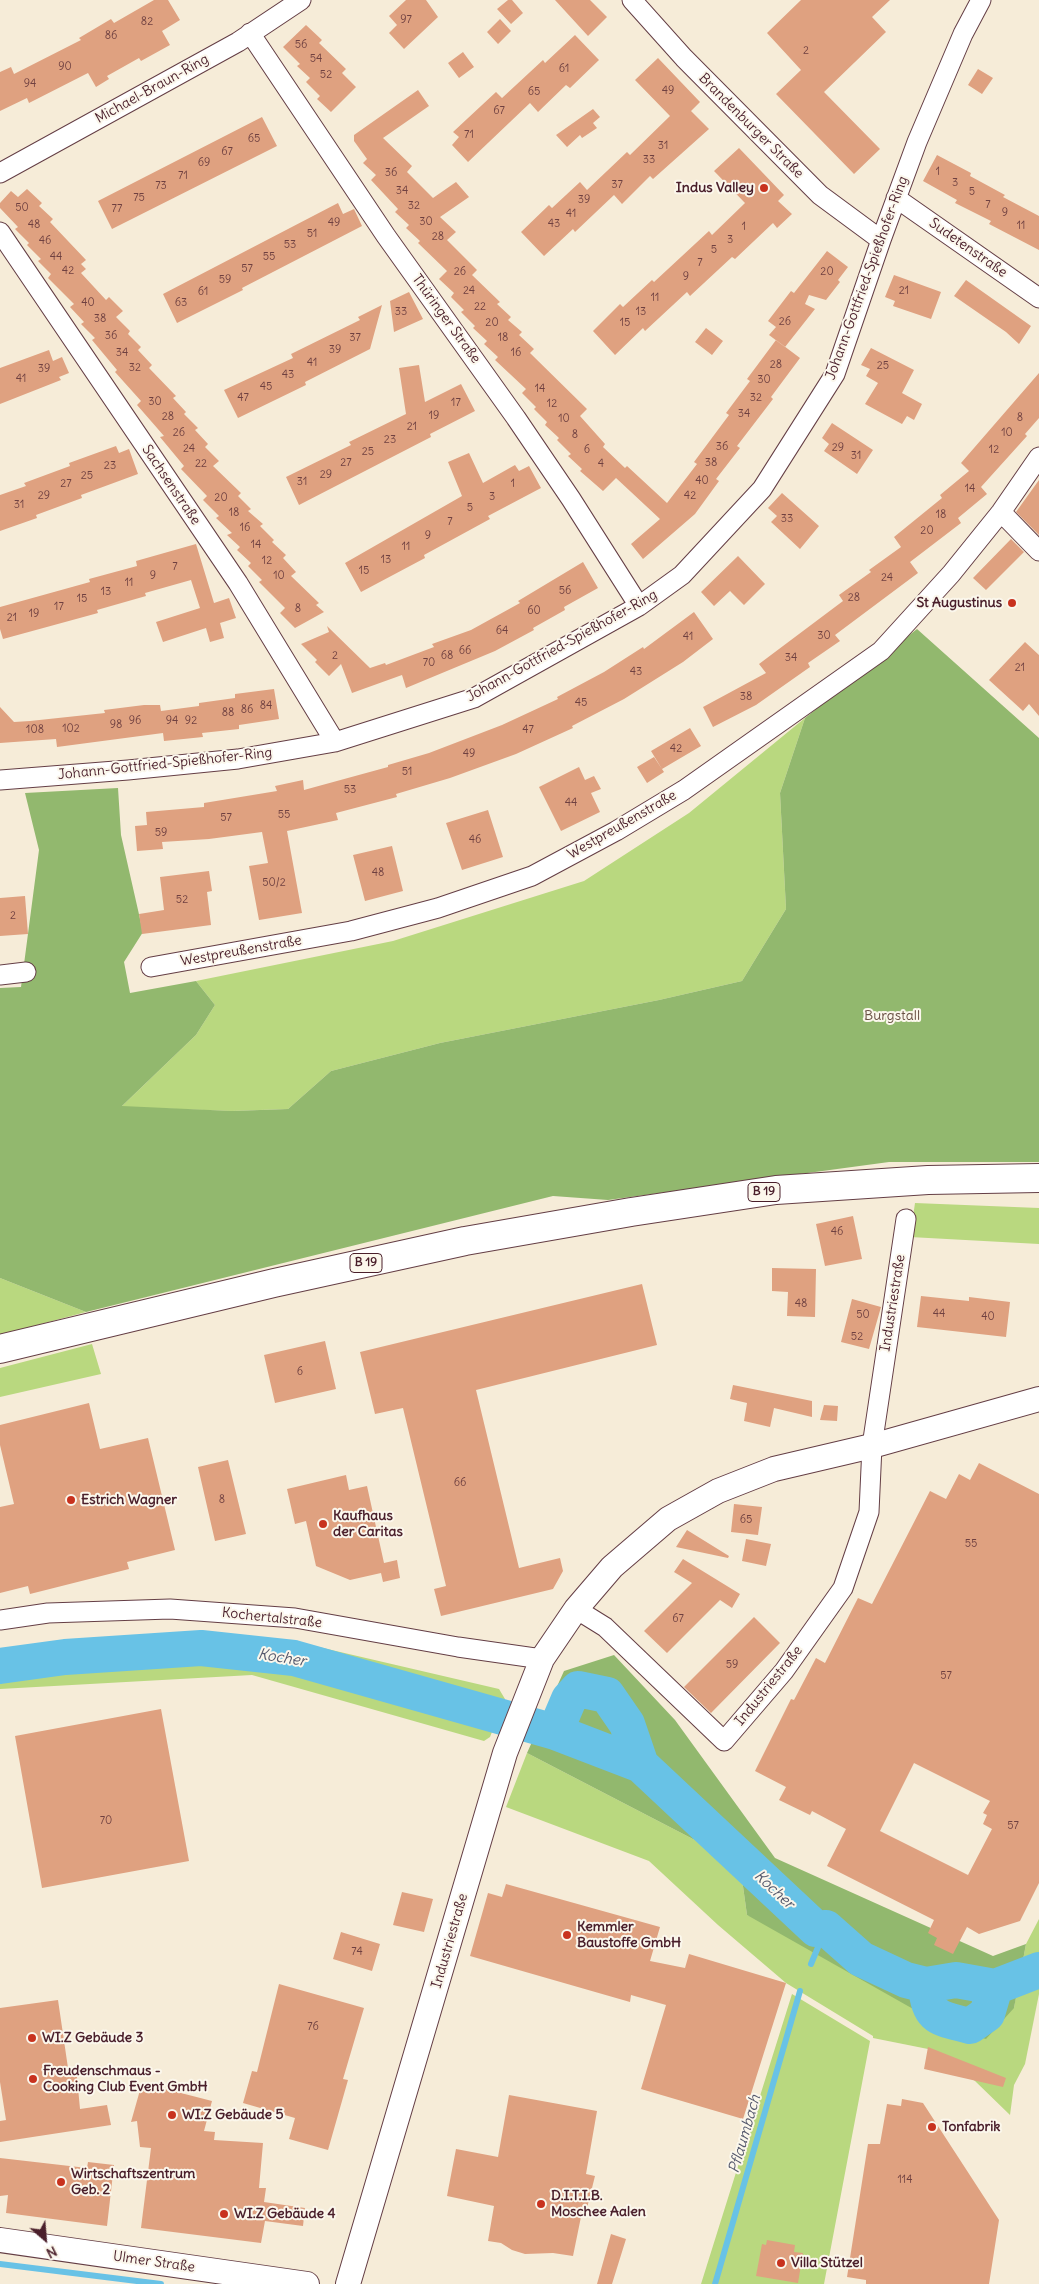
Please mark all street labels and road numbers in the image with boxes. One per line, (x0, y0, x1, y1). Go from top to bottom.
street label: Michael-Braun-Ring (92, 51, 212, 127)
street label: Brandenburger Straße (695, 70, 807, 182)
street label: Johann-Gottfried-Spießhofer-Ring (822, 174, 912, 382)
street label: Sudetenstraße (926, 215, 1010, 281)
street label: Thüringer Straße (408, 271, 484, 367)
street label: Sachsenstraße (138, 442, 204, 528)
street label: Johann-Gottfried-Spießhofer-Ring (464, 586, 660, 706)
street label: Johann-Gottfried-Spießhofer-Ring (57, 744, 273, 784)
street label: Westpreußenstraße (565, 787, 679, 863)
street label: Westpreußenstraße (179, 932, 303, 970)
road number: B 19 (748, 1182, 780, 1202)
street label: Industriestraße (877, 1253, 909, 1353)
road number: B 19 (350, 1254, 382, 1272)
street label: Kochertalstraße (221, 1604, 323, 1632)
street label: Industriestraße (732, 1643, 806, 1729)
street label: Industriestraße (428, 1892, 472, 1990)
street label: Ulmer Straße (112, 2248, 196, 2276)

